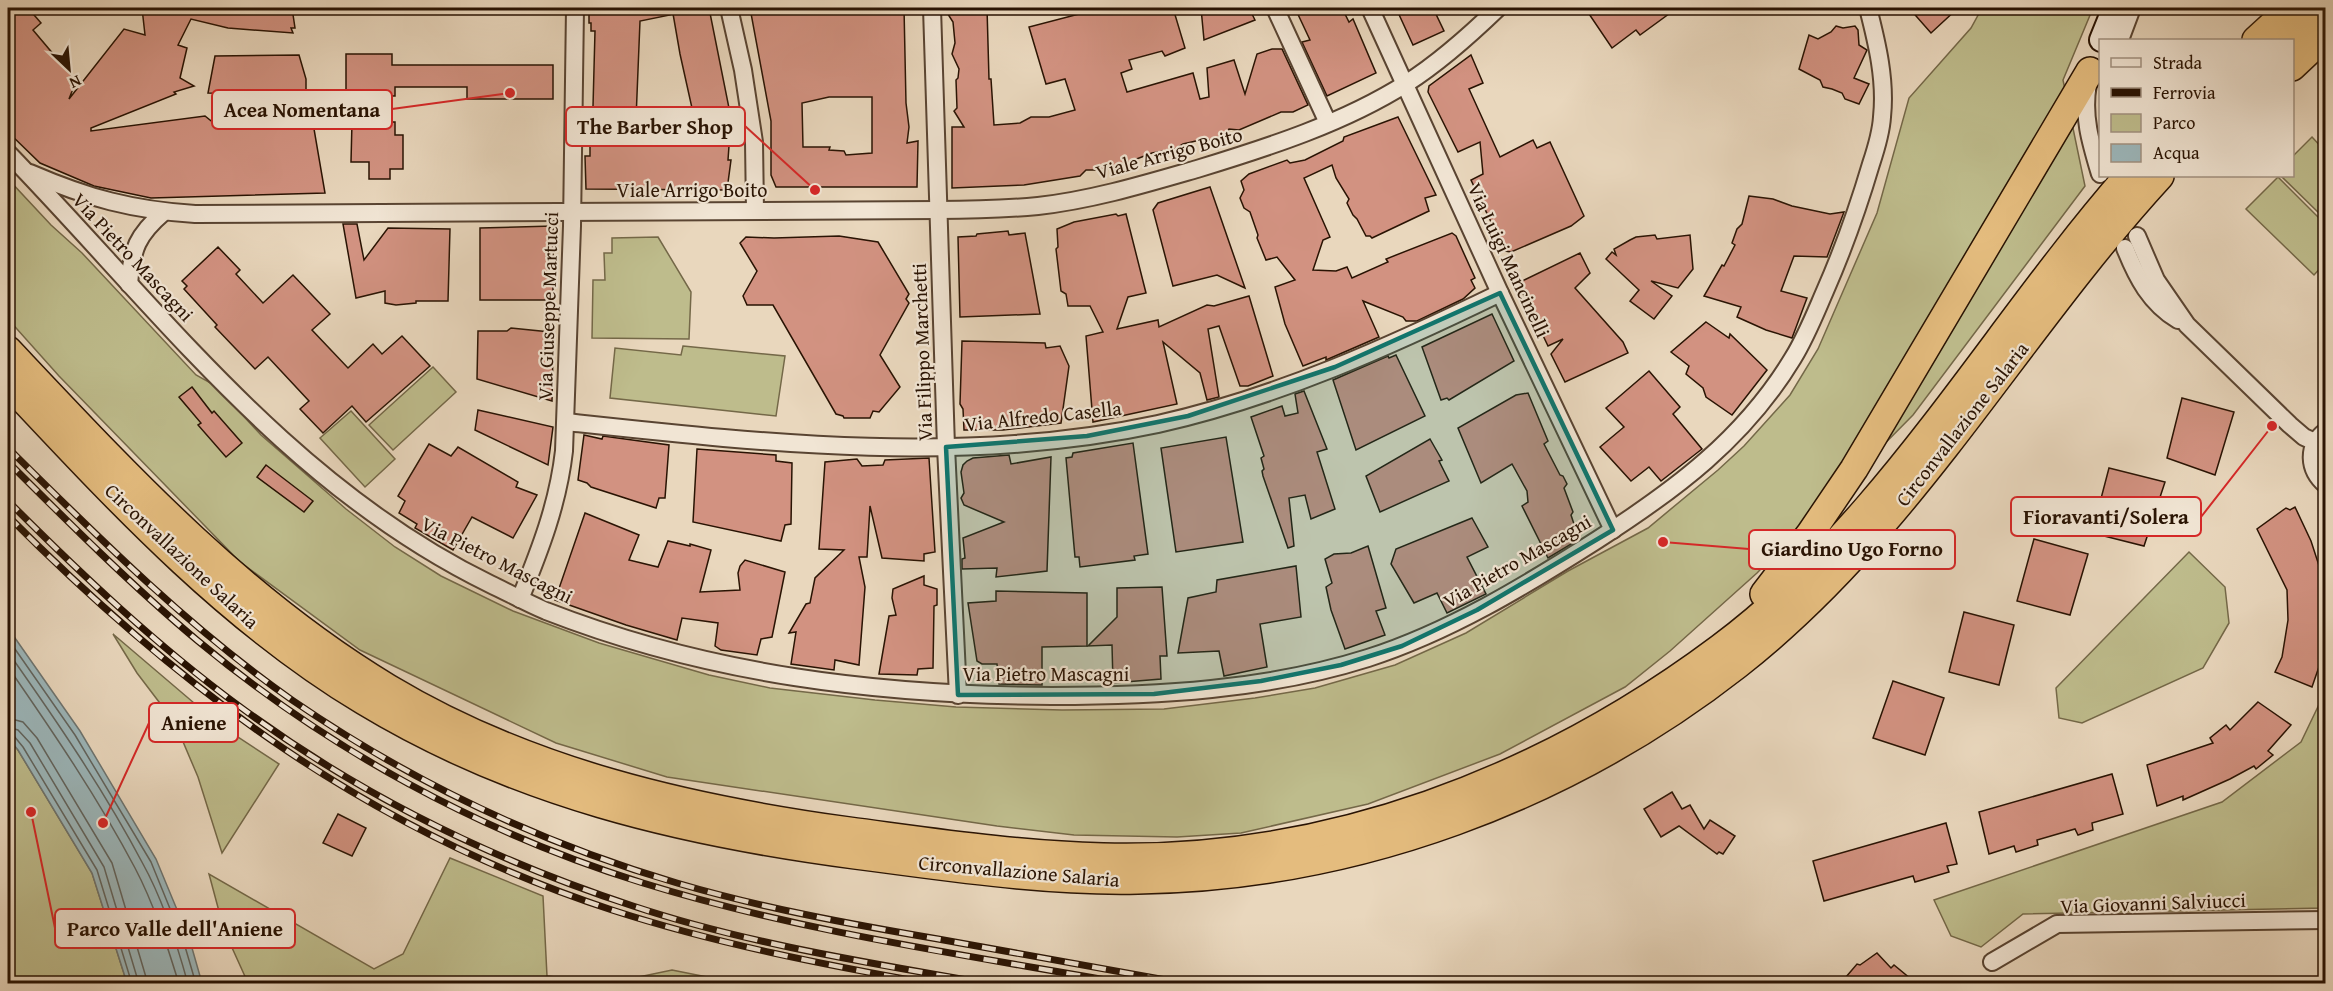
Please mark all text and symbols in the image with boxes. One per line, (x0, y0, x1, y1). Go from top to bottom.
north arrow (39, 39, 99, 99)
legend (2099, 39, 2294, 177)
text: Strada (2153, 49, 2203, 76)
text: N (65, 69, 86, 96)
text: Ferrovia (2153, 79, 2216, 106)
callout: Acea Nomentana (212, 90, 392, 129)
text: Acea Nomentana (224, 94, 381, 125)
callout: The Barber Shop (566, 107, 745, 146)
text: Parco (2153, 109, 2196, 136)
text: The Barber Shop (577, 111, 733, 142)
street label: Viale Arrigo Boito (1092, 119, 1245, 186)
text: Acqua (2153, 139, 2200, 166)
street label: Viale Arrigo Boito (617, 175, 767, 204)
street label: Via Luigi Mancinelli (1461, 178, 1558, 342)
street label: Via Pietro Mascagni (66, 186, 201, 328)
street label: Via Giuseppe Martucci (530, 211, 565, 401)
street label: Via Filippo Marchetti (904, 262, 939, 442)
street label: Circonvallazione Salaria (1888, 335, 2035, 512)
street label: Via Alfredo Casella (963, 393, 1123, 438)
street label: Circonvallazione Salaria (99, 476, 266, 635)
callout: Fioravanti/Solera (2011, 497, 2201, 536)
text: Fioravanti/Solera (2023, 501, 2189, 532)
street label: Via Pietro Mascagni (1437, 506, 1597, 615)
street label: Via Pietro Mascagni (416, 509, 578, 611)
callout: Giardino Ugo Forno (1749, 530, 1955, 569)
text: Giardino Ugo Forno (1761, 533, 1943, 564)
street label: Via Pietro Mascagni (963, 659, 1130, 688)
callout: Aniene (149, 703, 238, 742)
text: Aniene (161, 707, 227, 738)
street label: Circonvallazione Salaria (917, 847, 1121, 894)
street label: Via Giovanni Salviucci (2060, 885, 2247, 920)
callout: Parco Valle dell'Aniene (55, 909, 295, 948)
text: Parco Valle dell'Aniene (67, 913, 283, 944)

